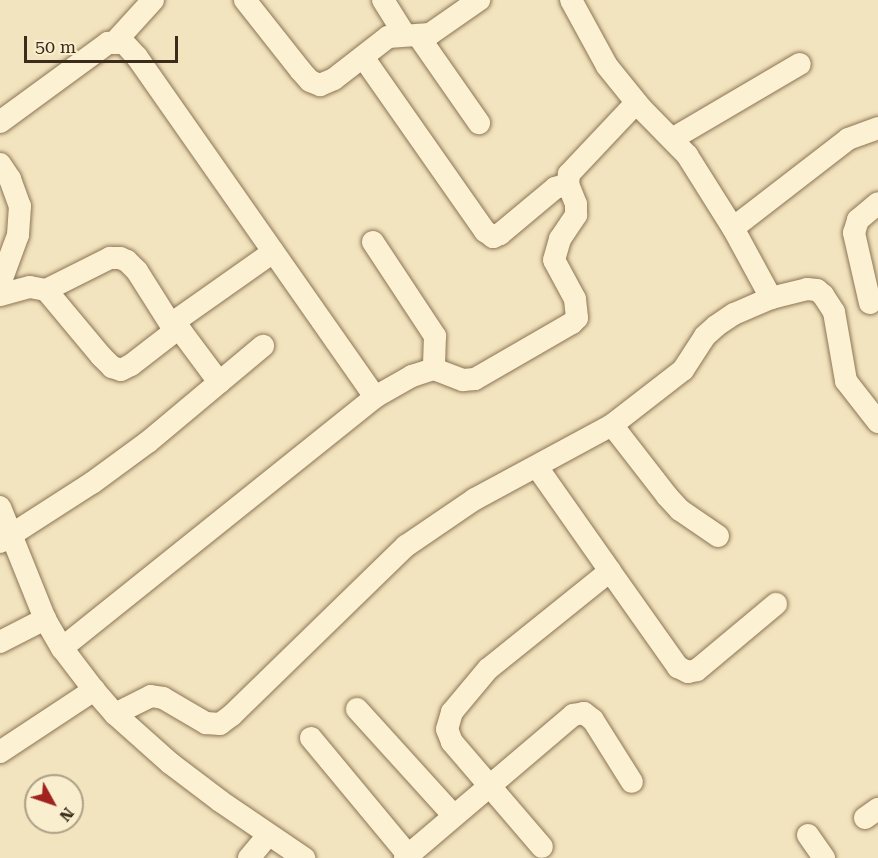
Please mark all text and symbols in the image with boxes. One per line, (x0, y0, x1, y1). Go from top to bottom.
scale bar (27, 24, 182, 62)
text: 50 m (35, 36, 76, 57)
north arrow (24, 774, 84, 834)
text: N (55, 804, 78, 825)

